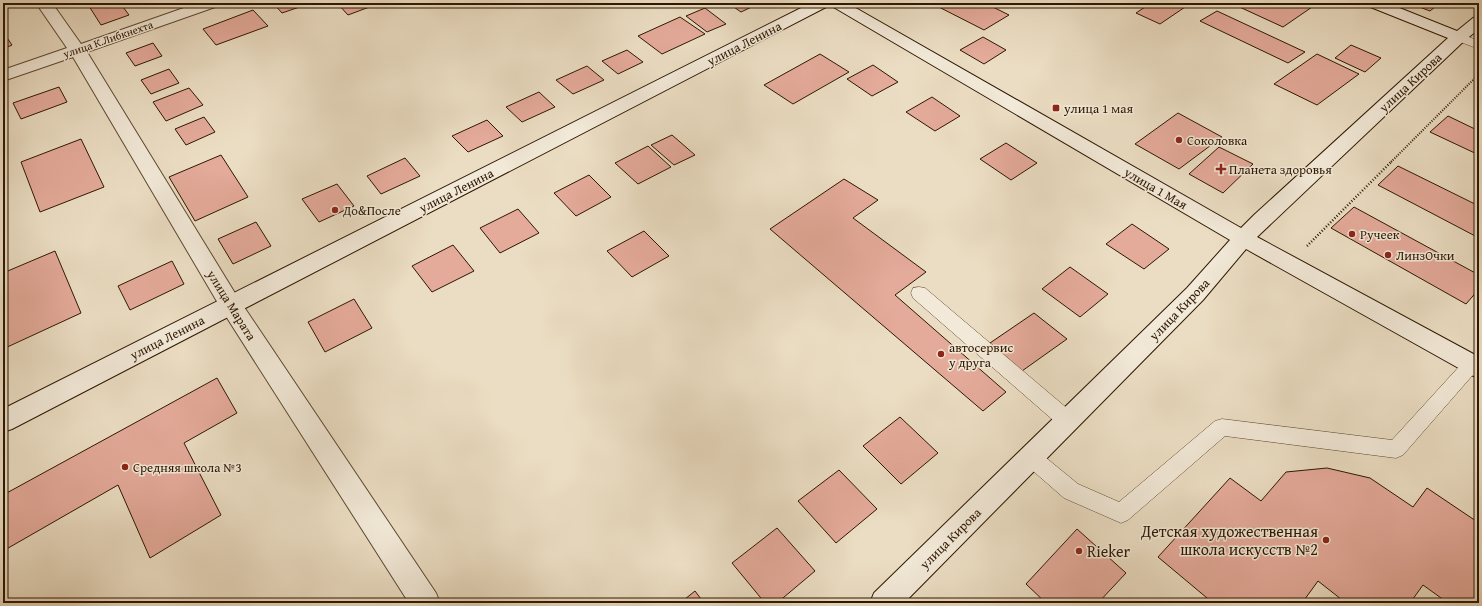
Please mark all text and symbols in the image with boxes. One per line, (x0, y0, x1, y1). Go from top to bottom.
street label: улица К.Либкнехта (60, 16, 156, 62)
street label: улица Ленина (703, 16, 785, 71)
street label: улица Кирова (1374, 48, 1447, 117)
place label: улица 1 мая (1063, 99, 1134, 118)
marker: улица 1 мая (1051, 103, 1061, 113)
place label: Соколовка (1187, 131, 1248, 150)
marker: Соколовка (1174, 135, 1184, 145)
place label: Планета здоровья (1229, 160, 1332, 179)
street label: улица 1 Мая (1120, 162, 1191, 214)
street label: улица Ленина (415, 163, 497, 218)
marker: Планета здоровья (1216, 164, 1226, 174)
place label: До&После (342, 201, 401, 220)
marker: До&После (330, 205, 340, 215)
place label: Ручеек (1360, 225, 1400, 244)
marker: Ручеек (1347, 229, 1357, 239)
place label: ЛинзОчки (1396, 246, 1455, 265)
marker: ЛинзОчки (1383, 250, 1393, 260)
street label: улица Марата (202, 265, 261, 345)
street label: улица Кирова (1144, 273, 1214, 345)
street label: улица Ленина (126, 310, 208, 365)
place label: автосервис у друга (948, 338, 1013, 372)
marker: автосервис у друга (936, 349, 946, 359)
place label: Средняя школа №3 (133, 458, 242, 477)
marker: Средняя школа №3 (120, 462, 130, 472)
street label: улица Кирова (915, 503, 986, 574)
place label: Детская художественная школа искусств №2 (1140, 519, 1318, 561)
marker: Детская художественная школа искусств №2 (1321, 535, 1331, 545)
place label: Rieker (1087, 539, 1131, 563)
marker: Rieker (1074, 546, 1084, 556)

